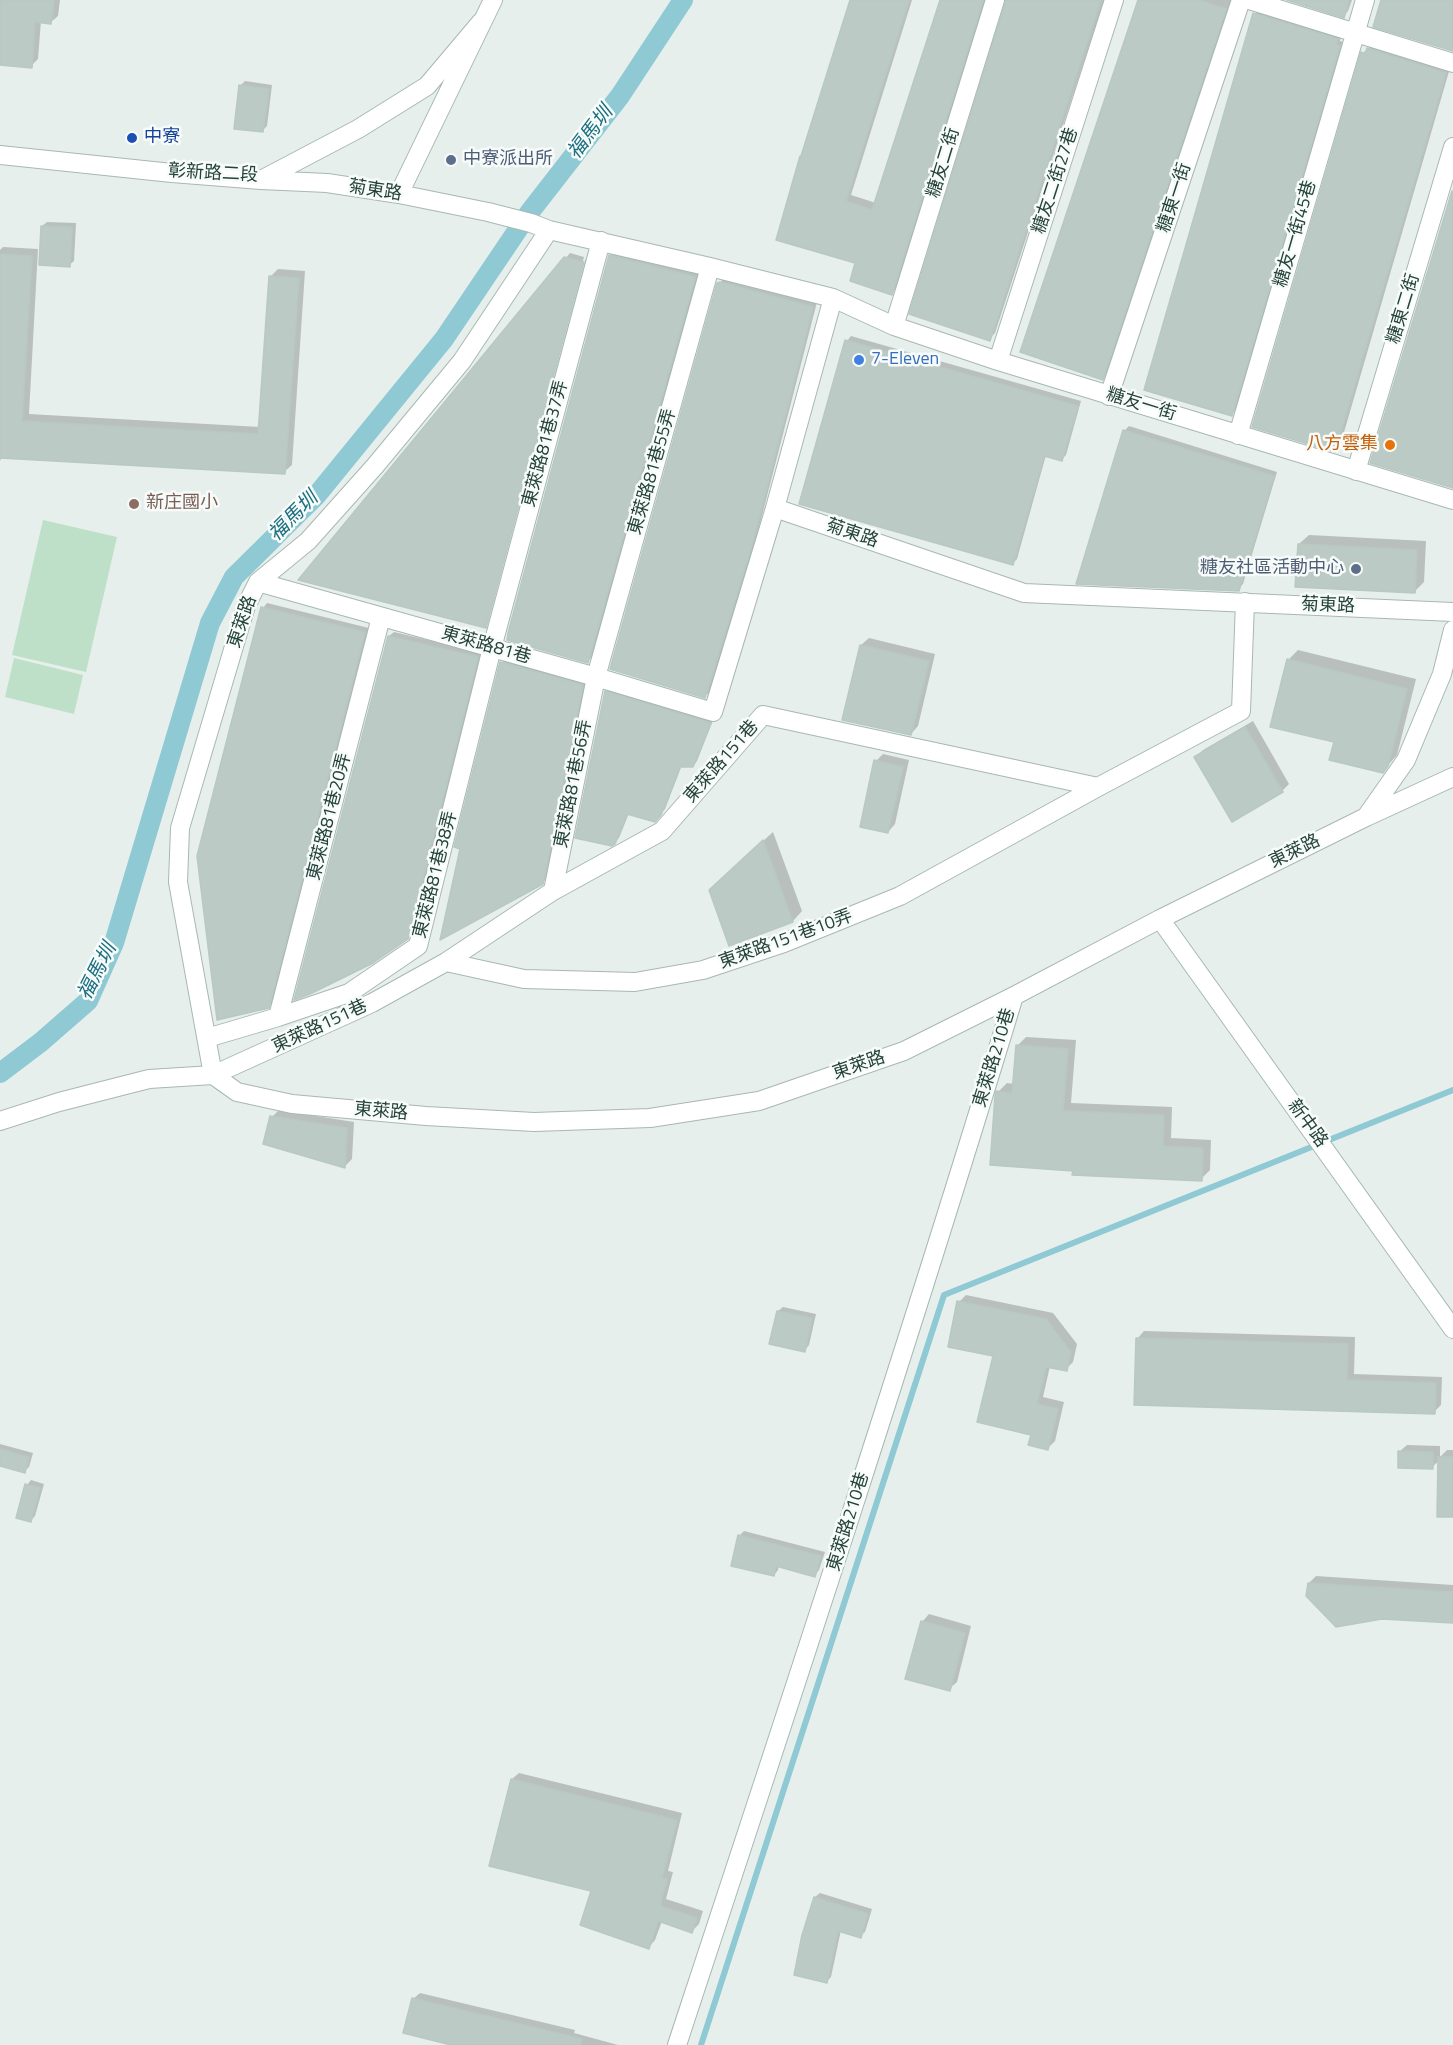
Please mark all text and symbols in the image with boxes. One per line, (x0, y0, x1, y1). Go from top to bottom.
water label: 福馬圳 (563, 102, 619, 164)
street label: 糖友二街 (923, 125, 965, 201)
street label: 糖友二街27巷 (1029, 125, 1083, 237)
place label: 中寮 (144, 127, 180, 149)
marker: 中寮 (125, 131, 139, 145)
place label: 中寮派出所 (463, 149, 553, 171)
marker: 中寮派出所 (444, 153, 458, 167)
street label: 糖東一街 (1154, 160, 1196, 236)
street label: 彰新路二段 (167, 161, 259, 187)
street label: 菊東路 (347, 176, 403, 206)
street label: 糖友一街45巷 (1270, 178, 1322, 290)
street label: 糖東二街 (1383, 271, 1425, 347)
place label: 7-Eleven (871, 349, 939, 371)
marker: 7-Eleven (852, 353, 866, 367)
street label: 東萊路81巷37弄 (519, 378, 573, 510)
street label: 糖友一街 (1103, 384, 1179, 426)
street label: 東萊路81巷55弄 (625, 406, 681, 538)
place label: 八方雲集 (1306, 434, 1378, 456)
marker: 八方雲集 (1383, 438, 1397, 452)
water label: 福馬圳 (264, 487, 324, 547)
place label: 新庄國小 (146, 493, 218, 515)
marker: 新庄國小 (127, 497, 141, 511)
street label: 菊東路 (823, 515, 881, 553)
place label: 糖友社區活動中心 (1200, 558, 1344, 580)
marker: 糖友社區活動中心 (1349, 562, 1363, 576)
street label: 東萊路 (224, 593, 262, 651)
street label: 菊東路 (1301, 594, 1355, 618)
street label: 東萊路81巷 (439, 623, 533, 669)
street label: 東萊路151巷 (680, 716, 764, 808)
street label: 東萊路81巷56弄 (551, 718, 597, 850)
street label: 東萊路81巷20弄 (304, 751, 356, 883)
street label: 東萊路81巷38弄 (410, 809, 462, 941)
street label: 東萊路 (1266, 830, 1324, 874)
street label: 東萊路151巷10弄 (716, 906, 856, 974)
water label: 福馬圳 (74, 940, 122, 1004)
street label: 東萊路151巷 (269, 996, 371, 1058)
street label: 東萊路210巷 (970, 1006, 1020, 1110)
street label: 東萊路 (830, 1047, 888, 1085)
street label: 新中路 (1282, 1096, 1332, 1152)
street label: 東萊路 (353, 1099, 409, 1125)
street label: 東萊路210巷 (824, 1470, 874, 1574)

